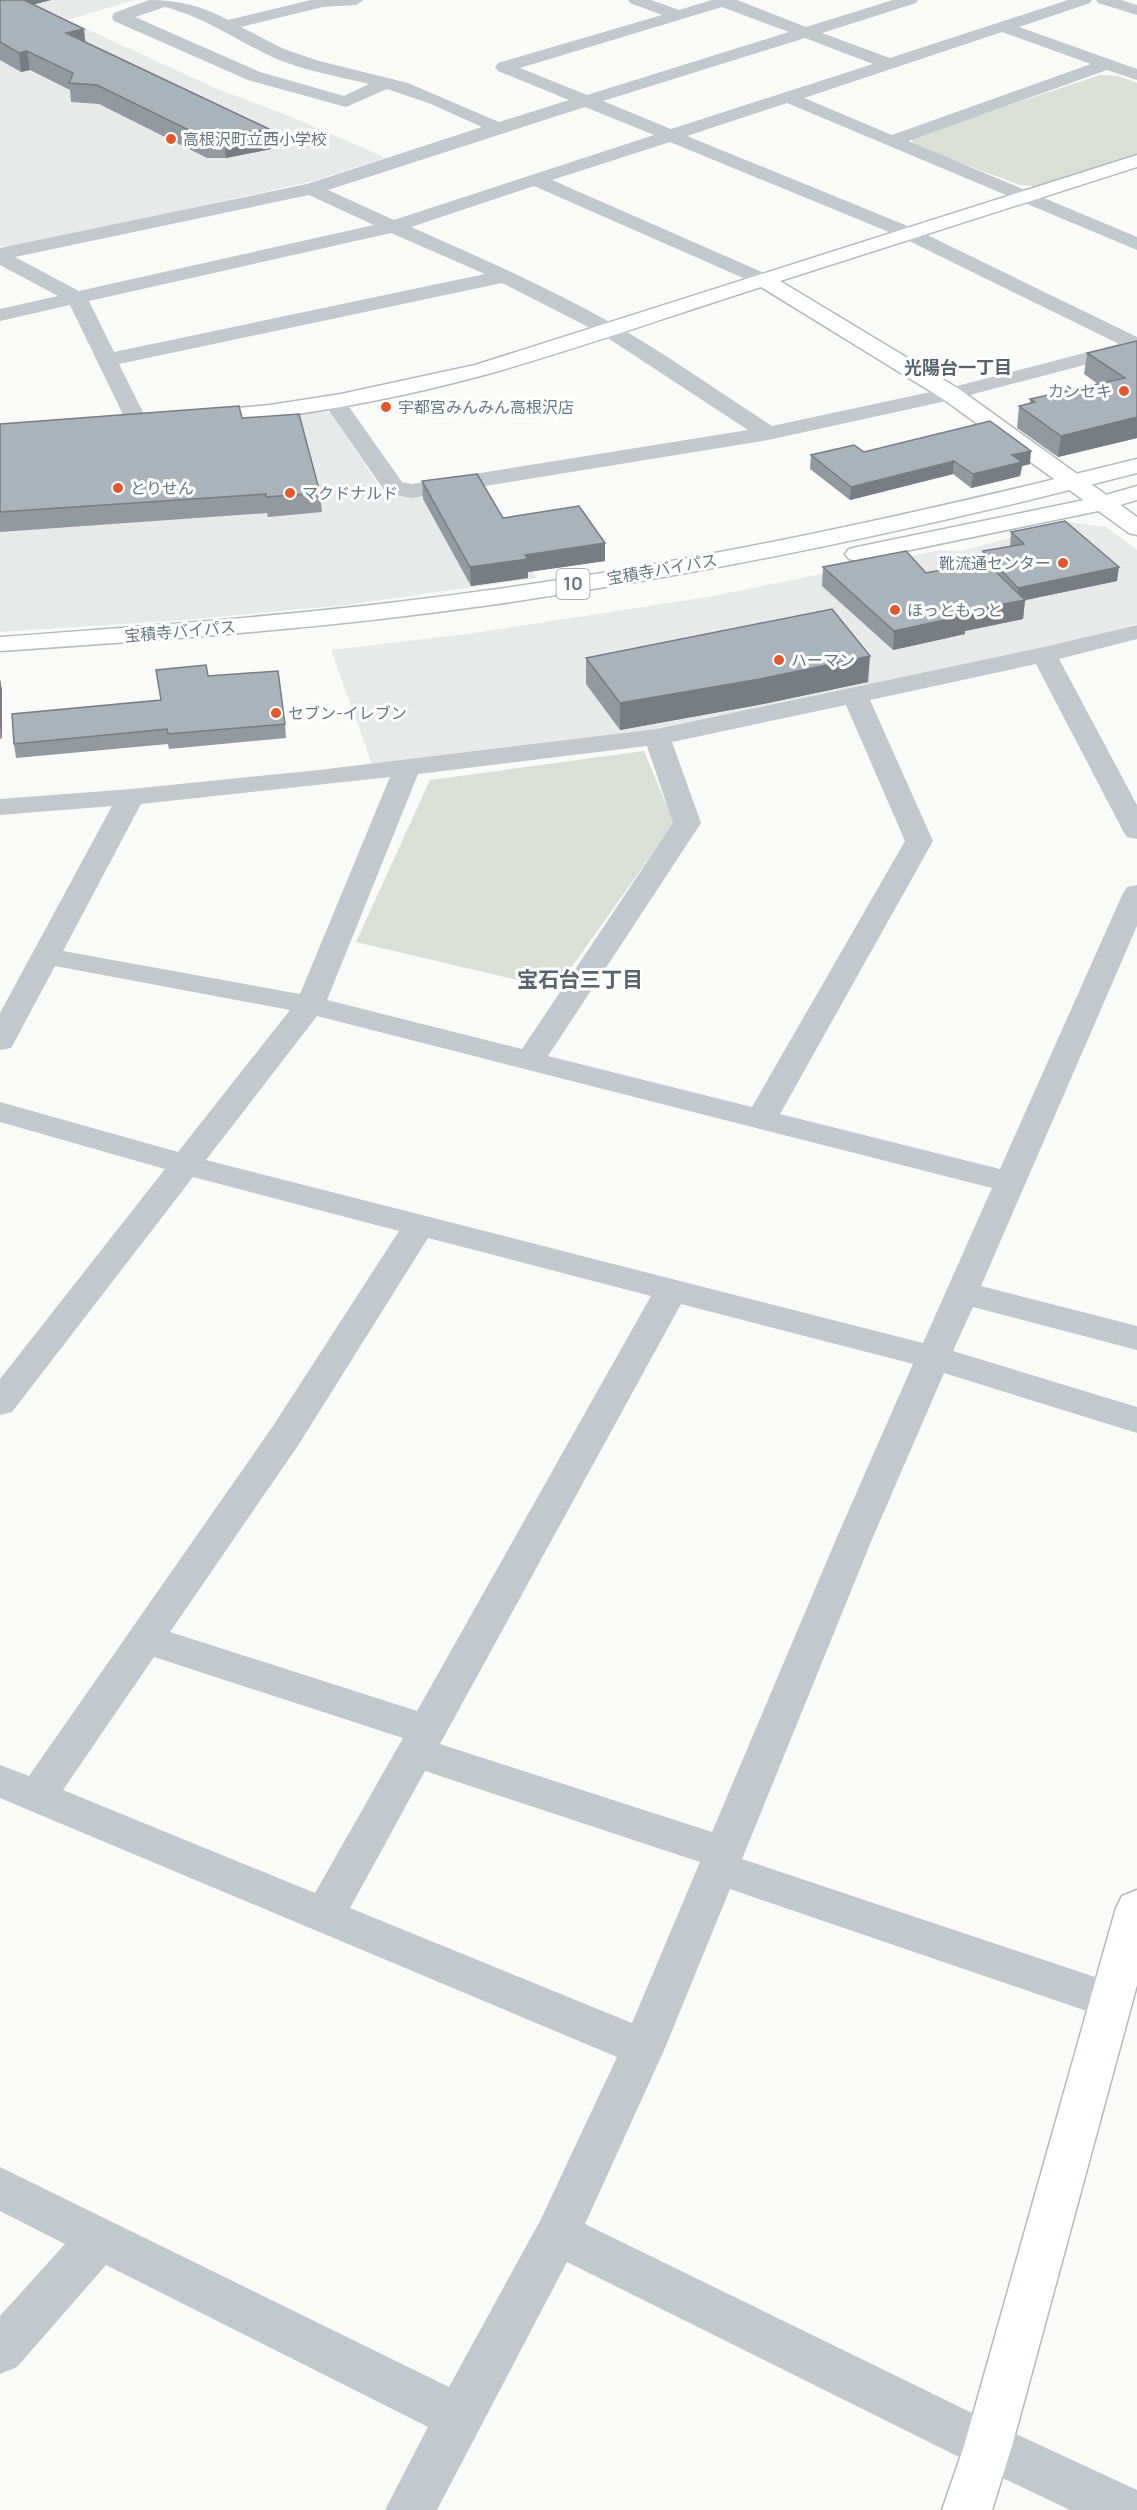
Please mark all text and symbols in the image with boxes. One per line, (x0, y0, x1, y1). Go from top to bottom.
place label: 高根沢町立西小学校 (183, 128, 327, 150)
marker: 高根沢町立西小学校 (164, 132, 178, 146)
district label: 光陽台一丁目 (904, 355, 1012, 379)
place label: カンセキ (1048, 380, 1112, 402)
marker: カンセキ (1117, 384, 1131, 398)
place label: 宇都宮みんみん高根沢店 (398, 396, 574, 418)
marker: 宇都宮みんみん高根沢店 (379, 400, 393, 414)
place label: とりせん (130, 477, 194, 499)
marker: とりせん (111, 481, 125, 495)
place label: マクドナルド (302, 482, 398, 504)
marker: マクドナルド (283, 486, 297, 500)
street label: 宝積寺バイパス (605, 548, 719, 590)
place label: 靴流通センター (939, 552, 1051, 574)
marker: 靴流通センター (1056, 556, 1070, 570)
road number: 10 (556, 569, 590, 599)
place label: ほっともっと (907, 599, 1003, 621)
marker: ほっともっと (888, 603, 902, 617)
street label: 宝積寺バイパス (123, 615, 237, 647)
place label: ハーマン (791, 649, 855, 671)
marker: ハーマン (772, 653, 786, 667)
place label: セブン-イレブン (288, 702, 407, 724)
marker: セブン-イレブン (269, 706, 283, 720)
district label: 宝石台三丁目 (517, 965, 643, 993)

